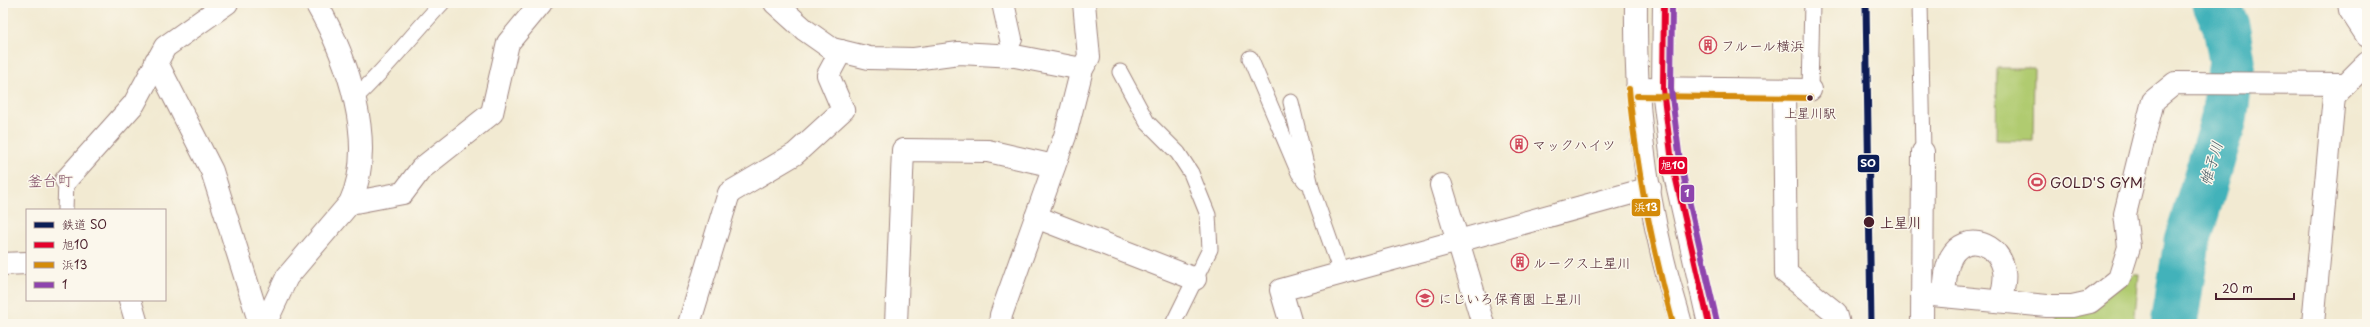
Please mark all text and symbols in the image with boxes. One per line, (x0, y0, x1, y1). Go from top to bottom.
building icon: フルール横浜 (1698, 35, 1718, 55)
place label: フルール横浜 (1721, 35, 1804, 56)
marker: 上星川駅 (1805, 93, 1815, 103)
place label: 上星川駅 (1784, 103, 1836, 122)
building icon: マックハイツ (1509, 134, 1529, 154)
place label: マックハイツ (1532, 134, 1616, 155)
water label: 帷子川 (2192, 138, 2228, 188)
line badge: SO (1857, 154, 1880, 173)
text: SO (1860, 154, 1876, 171)
line badge: 旭10 (1658, 156, 1688, 175)
text: 旭10 (1661, 156, 1685, 173)
district label: 釜台町 (27, 168, 73, 191)
sports icon: GOLD'S GYM (2027, 172, 2047, 192)
place label: GOLD'S GYM (2050, 172, 2143, 193)
line badge: 1 (1680, 184, 1695, 203)
text: 1 (1684, 184, 1690, 201)
line badge: 浜13 (1631, 198, 1661, 217)
text: 浜13 (1634, 198, 1658, 215)
legend (26, 209, 166, 301)
place label: 上星川 (1880, 212, 1922, 233)
text: 鉄道 SO (62, 215, 107, 233)
marker: 上星川 (1862, 215, 1876, 229)
text: 旭10 (62, 235, 88, 253)
building icon: ルークス上星川 (1510, 252, 1530, 272)
place label: ルークス上星川 (1533, 252, 1631, 273)
text: 浜13 (62, 255, 87, 273)
text: 1 (62, 275, 67, 293)
scale bar (2216, 275, 2294, 301)
text: 20 m (2222, 279, 2253, 297)
school or university icon: にじいろ保育園 上星川 (1415, 288, 1435, 308)
place label: にじいろ保育園 上星川 (1438, 288, 1583, 309)

